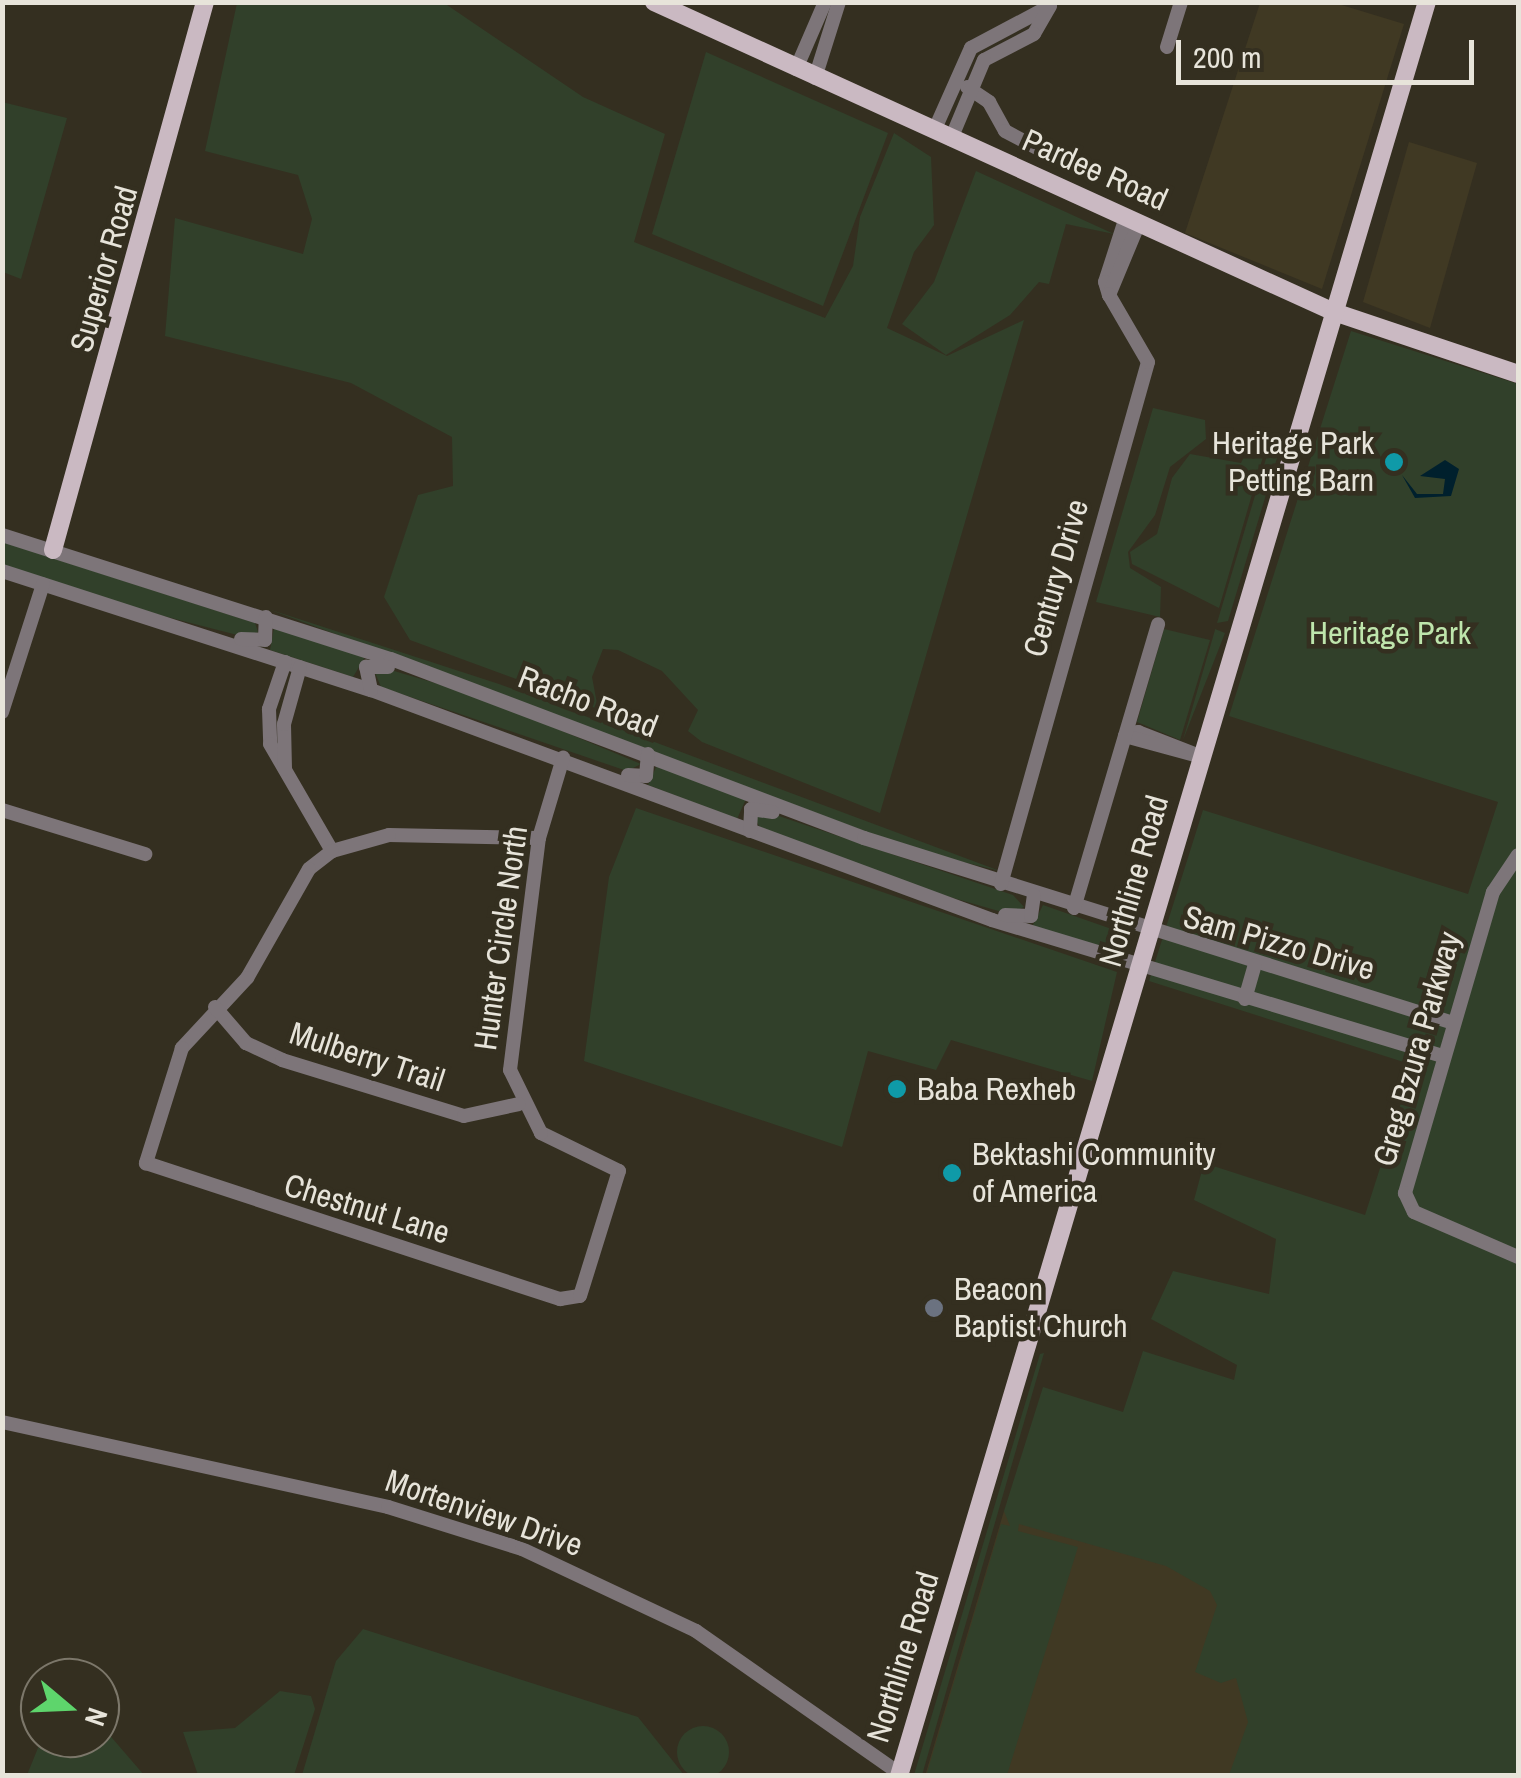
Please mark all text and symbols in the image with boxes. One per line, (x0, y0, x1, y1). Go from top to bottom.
scale bar (1181, 20, 1478, 82)
text: 200 m (1193, 37, 1261, 77)
street label: Pardee Road (1017, 121, 1173, 219)
street label: Superior Road (62, 182, 146, 356)
place label: Heritage Park Petting Barn (1212, 425, 1374, 500)
marker: Heritage Park Petting Barn (1383, 451, 1405, 473)
street label: Century Drive (1015, 495, 1097, 661)
park label: Heritage Park (1309, 614, 1471, 652)
street label: Racho Road (513, 658, 663, 746)
street label: Northline Road (1091, 791, 1177, 971)
street label: Hunter Circle North (466, 823, 536, 1053)
street label: Sam Pizzo Drive (1179, 897, 1379, 989)
street label: Greg Bzura Parkway (1365, 927, 1469, 1171)
street label: Mulberry Trail (285, 1014, 449, 1100)
place label: Baba Rexheb (917, 1070, 1076, 1108)
marker: Baba Rexheb (886, 1078, 908, 1100)
place label: Bektashi Community of America (972, 1136, 1216, 1211)
marker: Bektashi Community of America (941, 1162, 963, 1184)
street label: Chestnut Lane (280, 1166, 454, 1252)
place label: Beacon Baptist Church (954, 1271, 1128, 1346)
marker: Beacon Baptist Church (923, 1297, 945, 1319)
street label: Mortenview Drive (381, 1461, 587, 1565)
street label: Northline Road (859, 1567, 947, 1747)
north arrow (20, 1658, 120, 1758)
text: N (76, 1703, 117, 1731)

